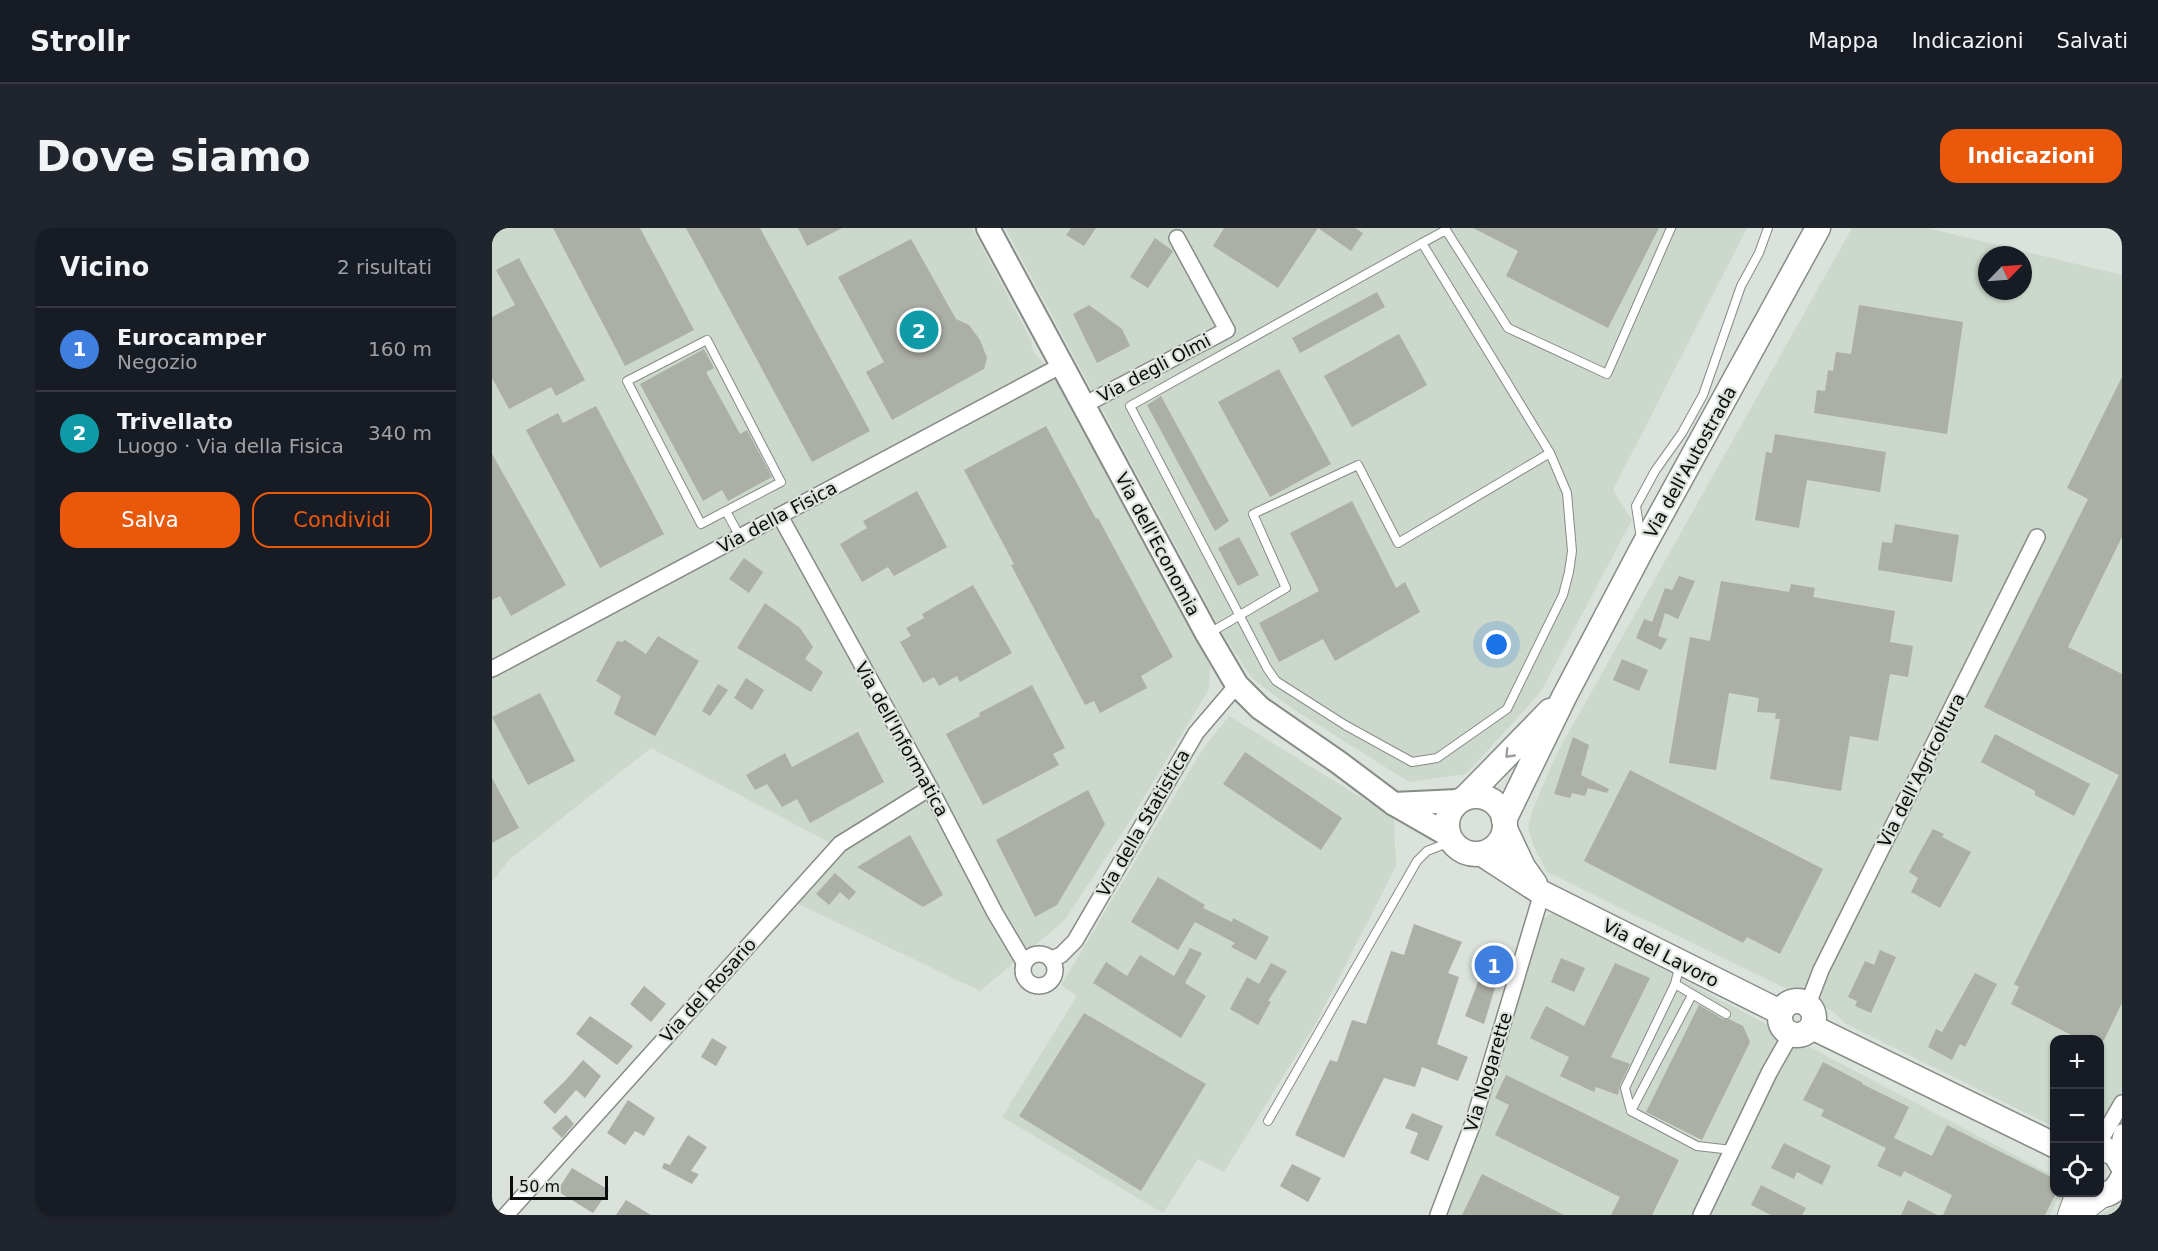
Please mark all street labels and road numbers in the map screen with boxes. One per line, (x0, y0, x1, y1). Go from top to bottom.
street label: Via degli Olmi (1094, 329, 1214, 407)
street label: Via dell'Autostrada (1640, 382, 1740, 542)
street label: Via dell'Economia (1111, 469, 1205, 619)
street label: Via della Fisica (714, 477, 840, 557)
street label: Via dell'Informatica (851, 658, 953, 820)
street label: Via dell'Agricoltura (1873, 689, 1969, 851)
street label: Via della Statistica (1092, 745, 1194, 901)
street label: Via del Lavoro (1599, 915, 1723, 991)
street label: Via del Rosario (656, 933, 760, 1047)
street label: Via Nogarette (1460, 1010, 1516, 1134)

